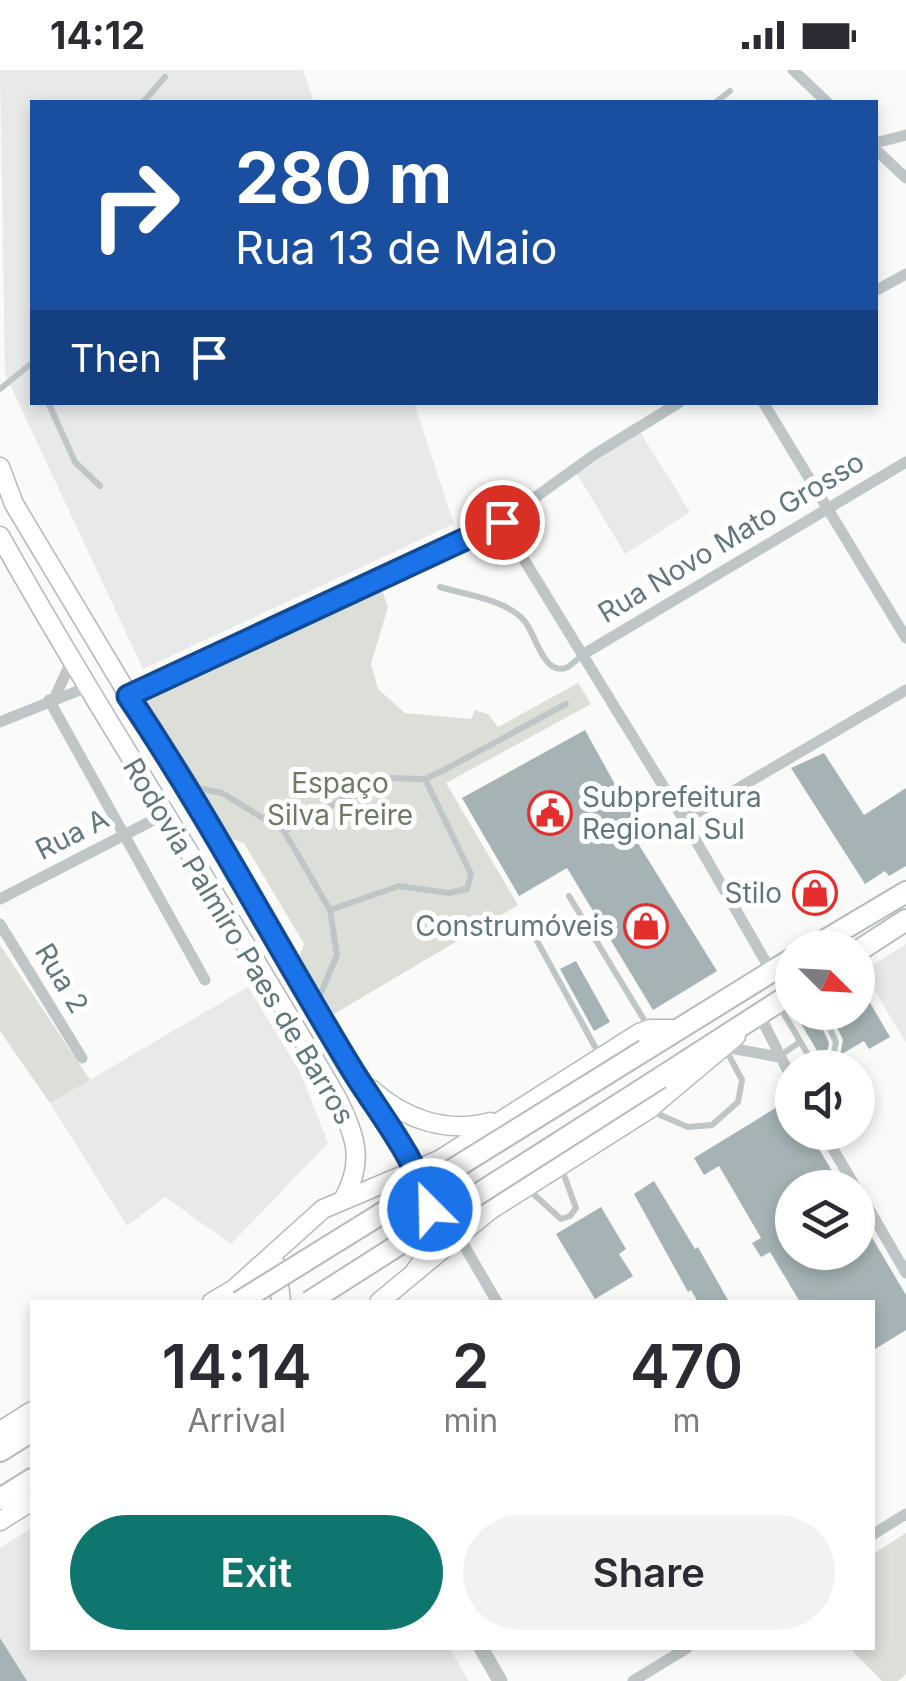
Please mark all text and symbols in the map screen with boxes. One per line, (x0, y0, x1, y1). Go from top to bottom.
text: 14:12 (50, 12, 145, 58)
text: 280 m (235, 135, 452, 220)
icon: right (70, 140, 200, 270)
text: Rua 13 de Maio (235, 220, 558, 275)
icon: arrive (182, 330, 237, 385)
text: Then (70, 335, 162, 381)
street label: Rua Novo Mato Grosso (592, 444, 870, 630)
pin (460, 480, 545, 565)
icon: arrive (475, 495, 530, 550)
street label: Rodovia Palmiro Paes de Barros (116, 752, 362, 1130)
park label: Espaço Silva Freire (267, 766, 413, 832)
place label: Subprefeitura Regional Sul (582, 780, 762, 846)
public building icon: Subprefeitura Regional Sul (527, 790, 573, 836)
street label: Rua A (30, 801, 114, 867)
shop icon: Stilo (792, 870, 838, 916)
place label: Stilo (725, 876, 782, 910)
shop icon: Construmóveis (623, 903, 669, 949)
place label: Construmóveis (415, 909, 614, 943)
north arrow (775, 930, 875, 1030)
map controls (775, 930, 875, 1270)
street label: Rua 2 (28, 937, 96, 1019)
button: sound (775, 1050, 875, 1150)
position arrow (378, 1157, 482, 1261)
button: layers (775, 1170, 875, 1270)
text: 14:14 (162, 1330, 312, 1402)
text: 2 (452, 1330, 489, 1402)
text: 470 (630, 1330, 743, 1402)
text: Arrival (187, 1401, 286, 1440)
text: min (443, 1401, 498, 1440)
text: m (673, 1401, 701, 1440)
button: Exit (70, 1515, 443, 1630)
button: Share (463, 1515, 835, 1630)

